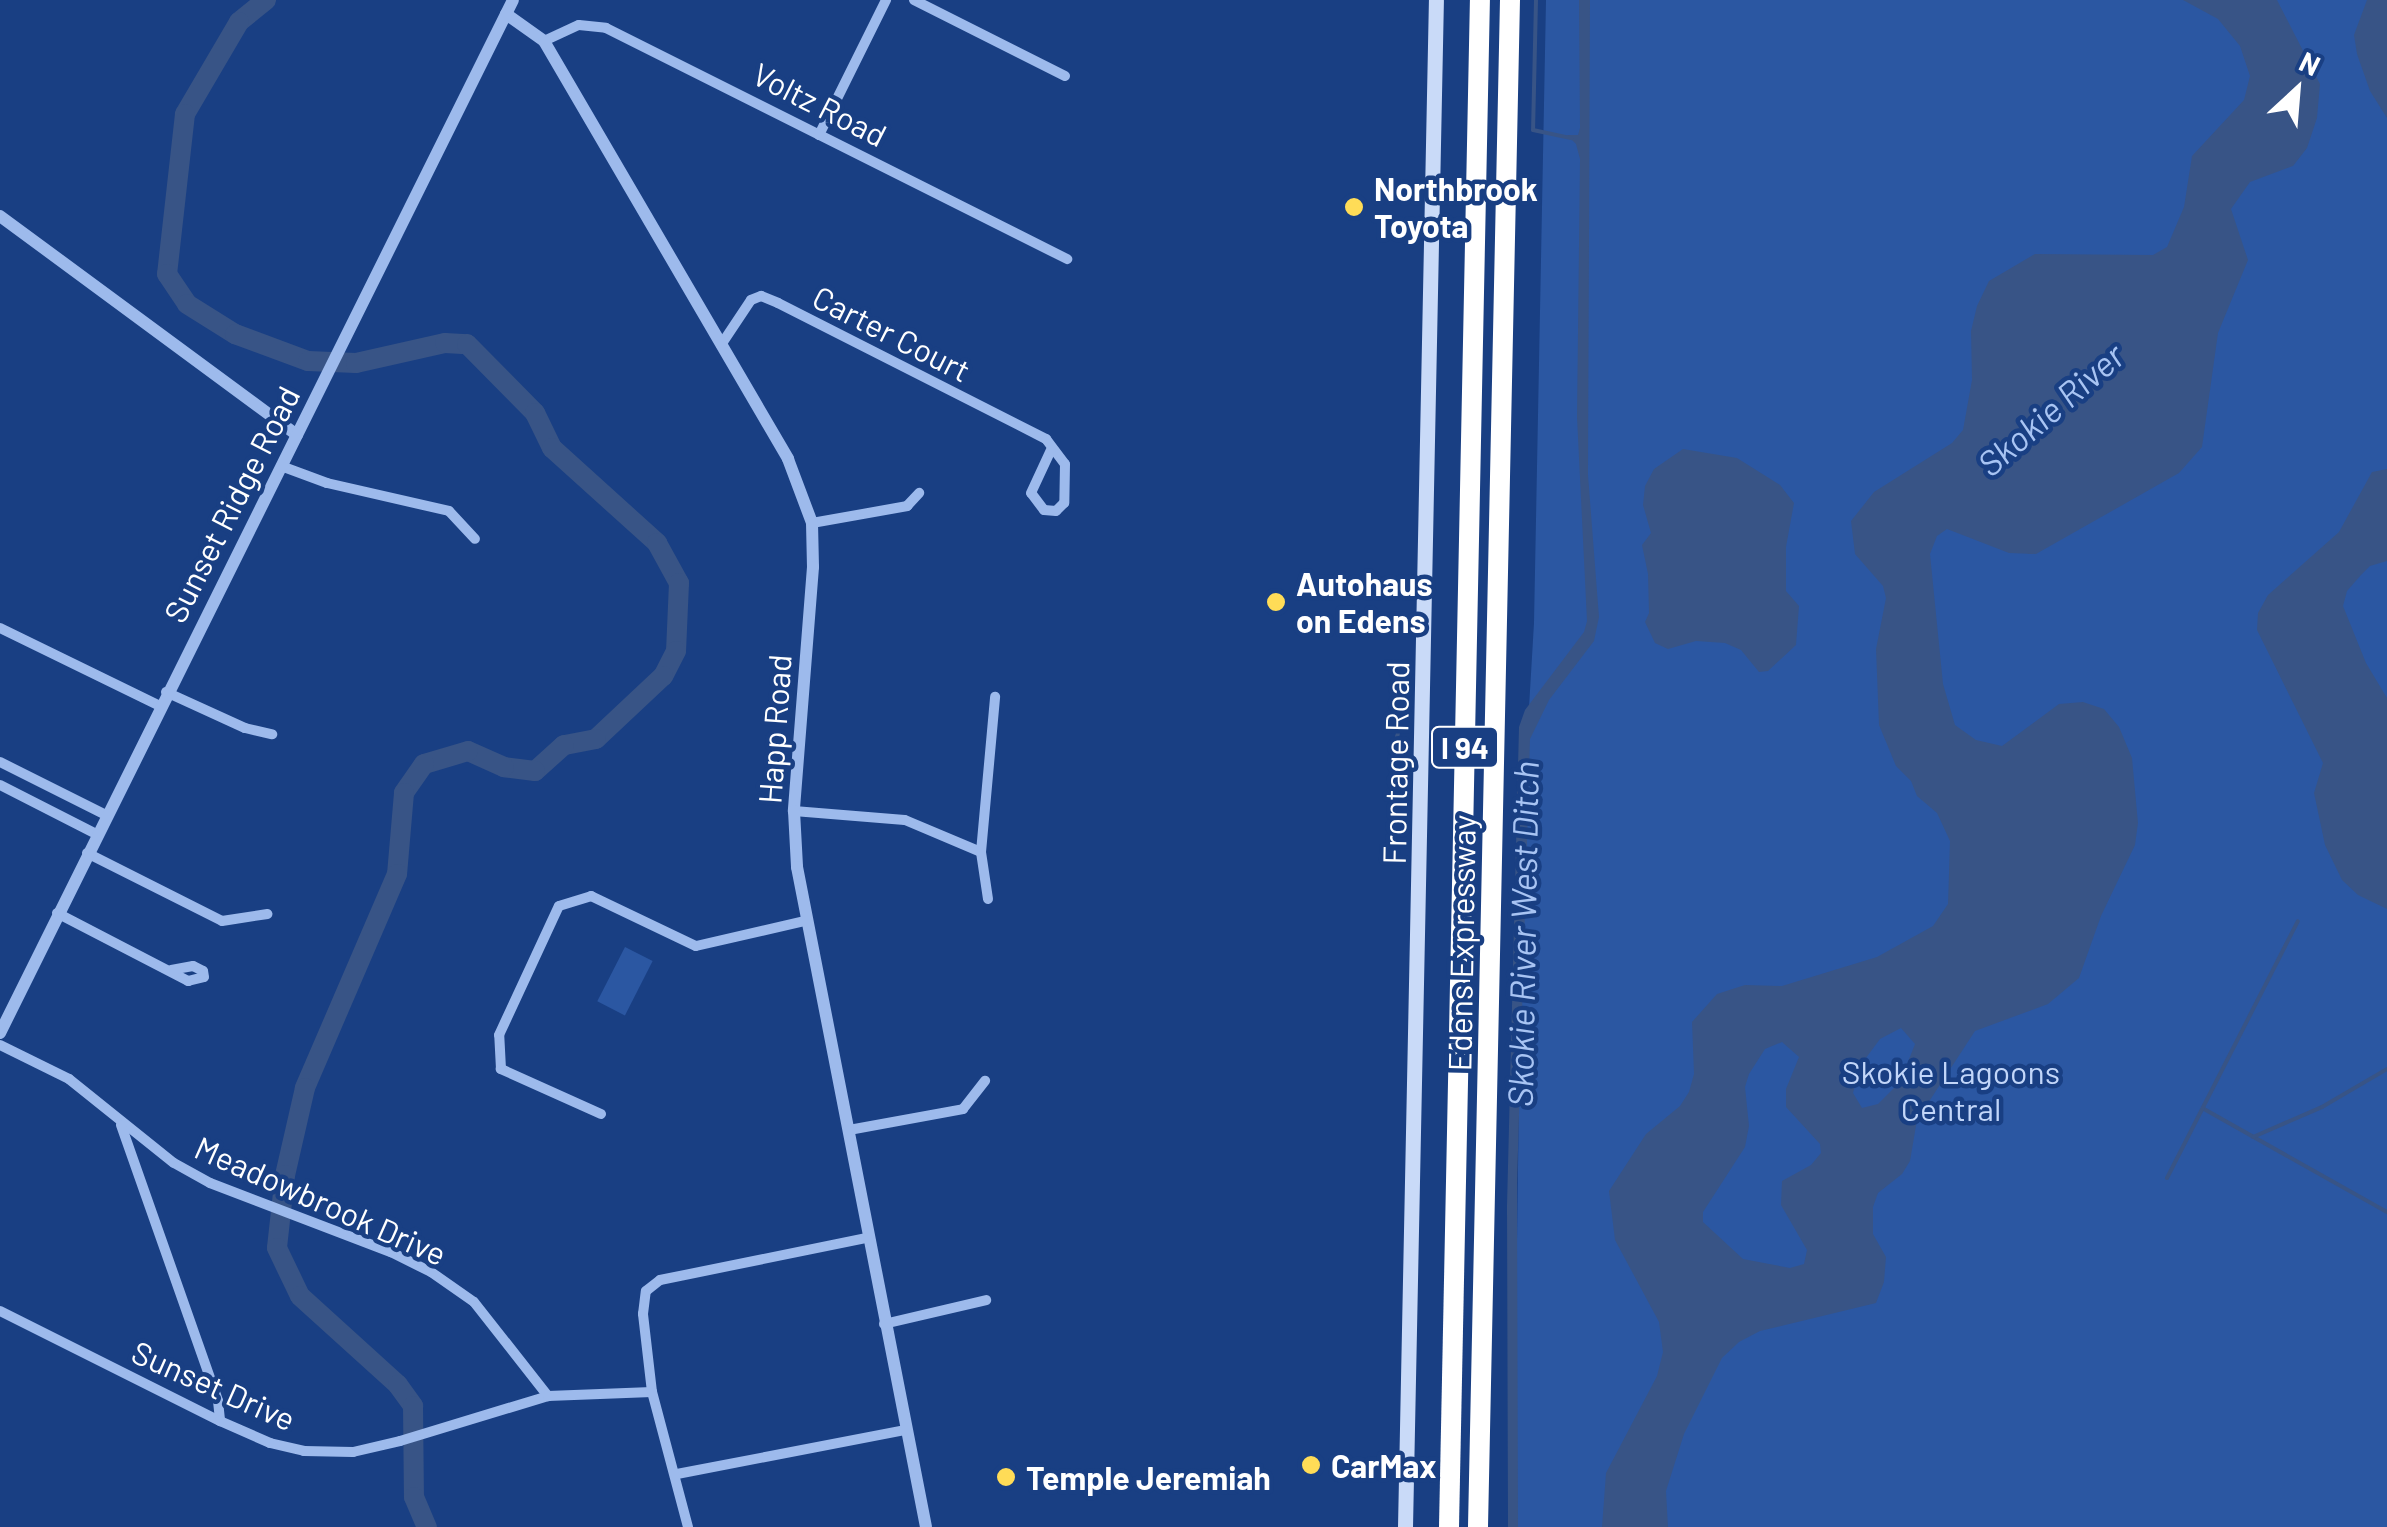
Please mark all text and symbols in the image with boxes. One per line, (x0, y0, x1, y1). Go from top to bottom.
north arrow (2247, 40, 2347, 140)
text: N (2294, 44, 2326, 82)
street label: Voltz Road (747, 54, 893, 154)
place label: Northbrook Toyota (1374, 170, 1538, 245)
marker: Northbrook Toyota (1343, 196, 1365, 218)
street label: Carter Court (807, 277, 977, 389)
water label: Skokie River (1968, 334, 2132, 484)
street label: Sunset Ridge Road (155, 379, 307, 629)
place label: Autohaus on Edens (1296, 565, 1433, 640)
marker: Autohaus on Edens (1265, 591, 1287, 613)
street label: Happ Road (750, 653, 798, 805)
street label: Frontage Road (1374, 661, 1416, 865)
road number: I 94 (1430, 722, 1500, 772)
water label: Skokie River West Ditch (1498, 761, 1546, 1107)
street label: Edens Expressway (1440, 814, 1482, 1072)
park label: Skokie Lagoons Central (1842, 1053, 2060, 1128)
street label: Meadowbrook Drive (189, 1127, 453, 1273)
street label: Sunset Drive (126, 1332, 302, 1438)
place label: CarMax (1331, 1446, 1437, 1484)
marker: CarMax (1300, 1454, 1322, 1476)
place label: Temple Jeremiah (1026, 1458, 1271, 1496)
marker: Temple Jeremiah (995, 1466, 1017, 1488)

